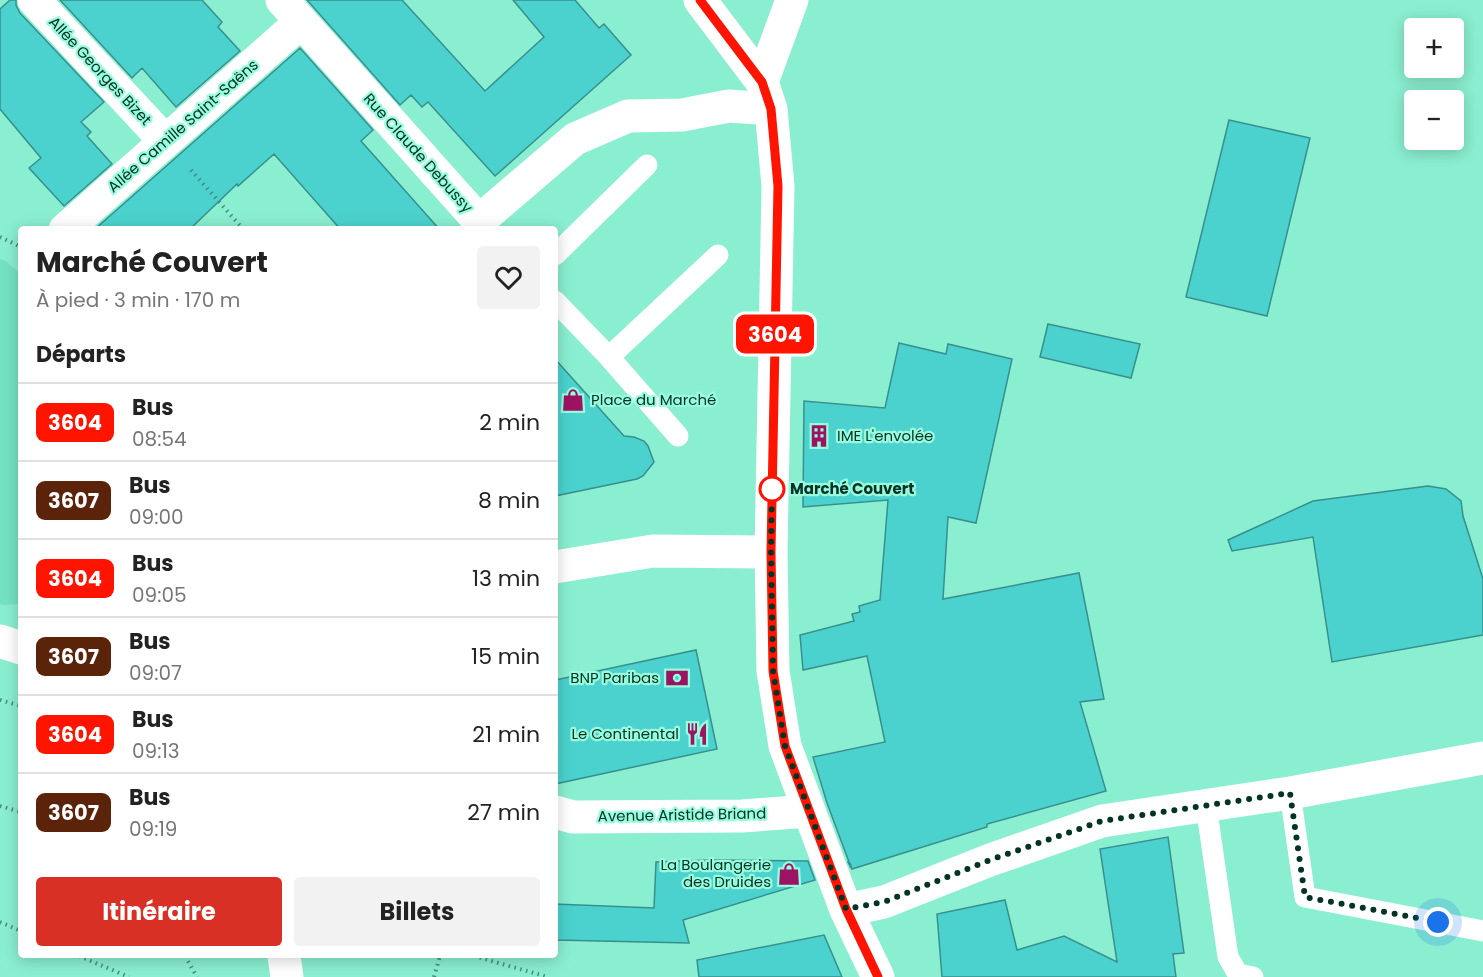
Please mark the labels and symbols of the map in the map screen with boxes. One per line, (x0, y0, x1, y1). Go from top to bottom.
street label: Allée Georges Bizet (44, 12, 156, 130)
street label: Allée Camille Saint-Saëns (103, 54, 263, 197)
street label: Rue Claude Debussy (359, 88, 478, 217)
line badge: 3604 (733, 314, 817, 354)
shop icon: Place du Marché (560, 387, 586, 413)
place label: Place du Marché (591, 389, 716, 410)
building icon: IME L'envolée (806, 423, 832, 449)
place label: IME L'envolée (837, 425, 933, 446)
marker: Marché Couvert (759, 476, 785, 502)
place label: Marché Couvert (790, 478, 914, 499)
bank icon: BNP Paribas (664, 665, 690, 691)
place label: BNP Paribas (570, 667, 659, 688)
restaurant icon: Le Continental (684, 721, 710, 747)
place label: Le Continental (571, 723, 679, 744)
street label: Avenue Aristide Briand (598, 803, 766, 826)
place label: La Boulangerie des Druides (661, 854, 771, 892)
shop icon: La Boulangerie des Druides (776, 861, 802, 887)
your location (1423, 907, 1453, 937)

